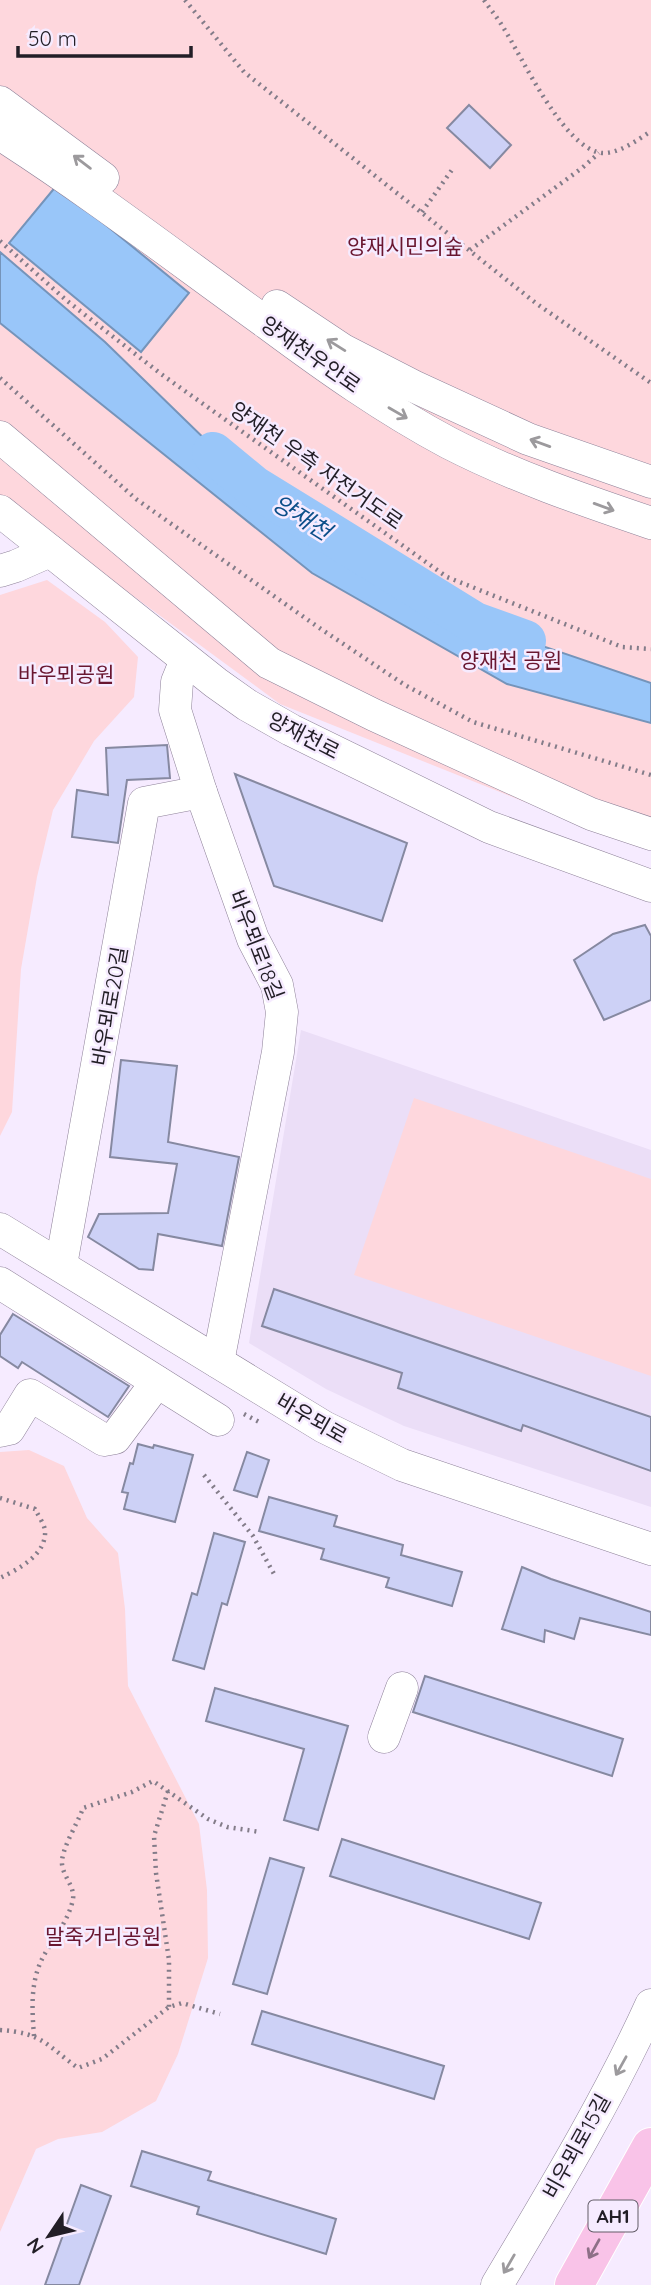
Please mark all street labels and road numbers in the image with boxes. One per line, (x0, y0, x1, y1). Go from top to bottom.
street label: 양재천우안로 (256, 310, 366, 398)
street label: 양재천 우측 자전거도로 (226, 396, 408, 534)
street label: 양재천로 (264, 706, 344, 764)
street label: 바우뫼로18길 (224, 886, 290, 1004)
street label: 바우뫼로20길 (86, 944, 132, 1068)
street label: 바우뫼로 (272, 1387, 352, 1449)
street label: 비우뫼로15길 (537, 2089, 615, 2203)
road number: AH1 (588, 2200, 638, 2232)

